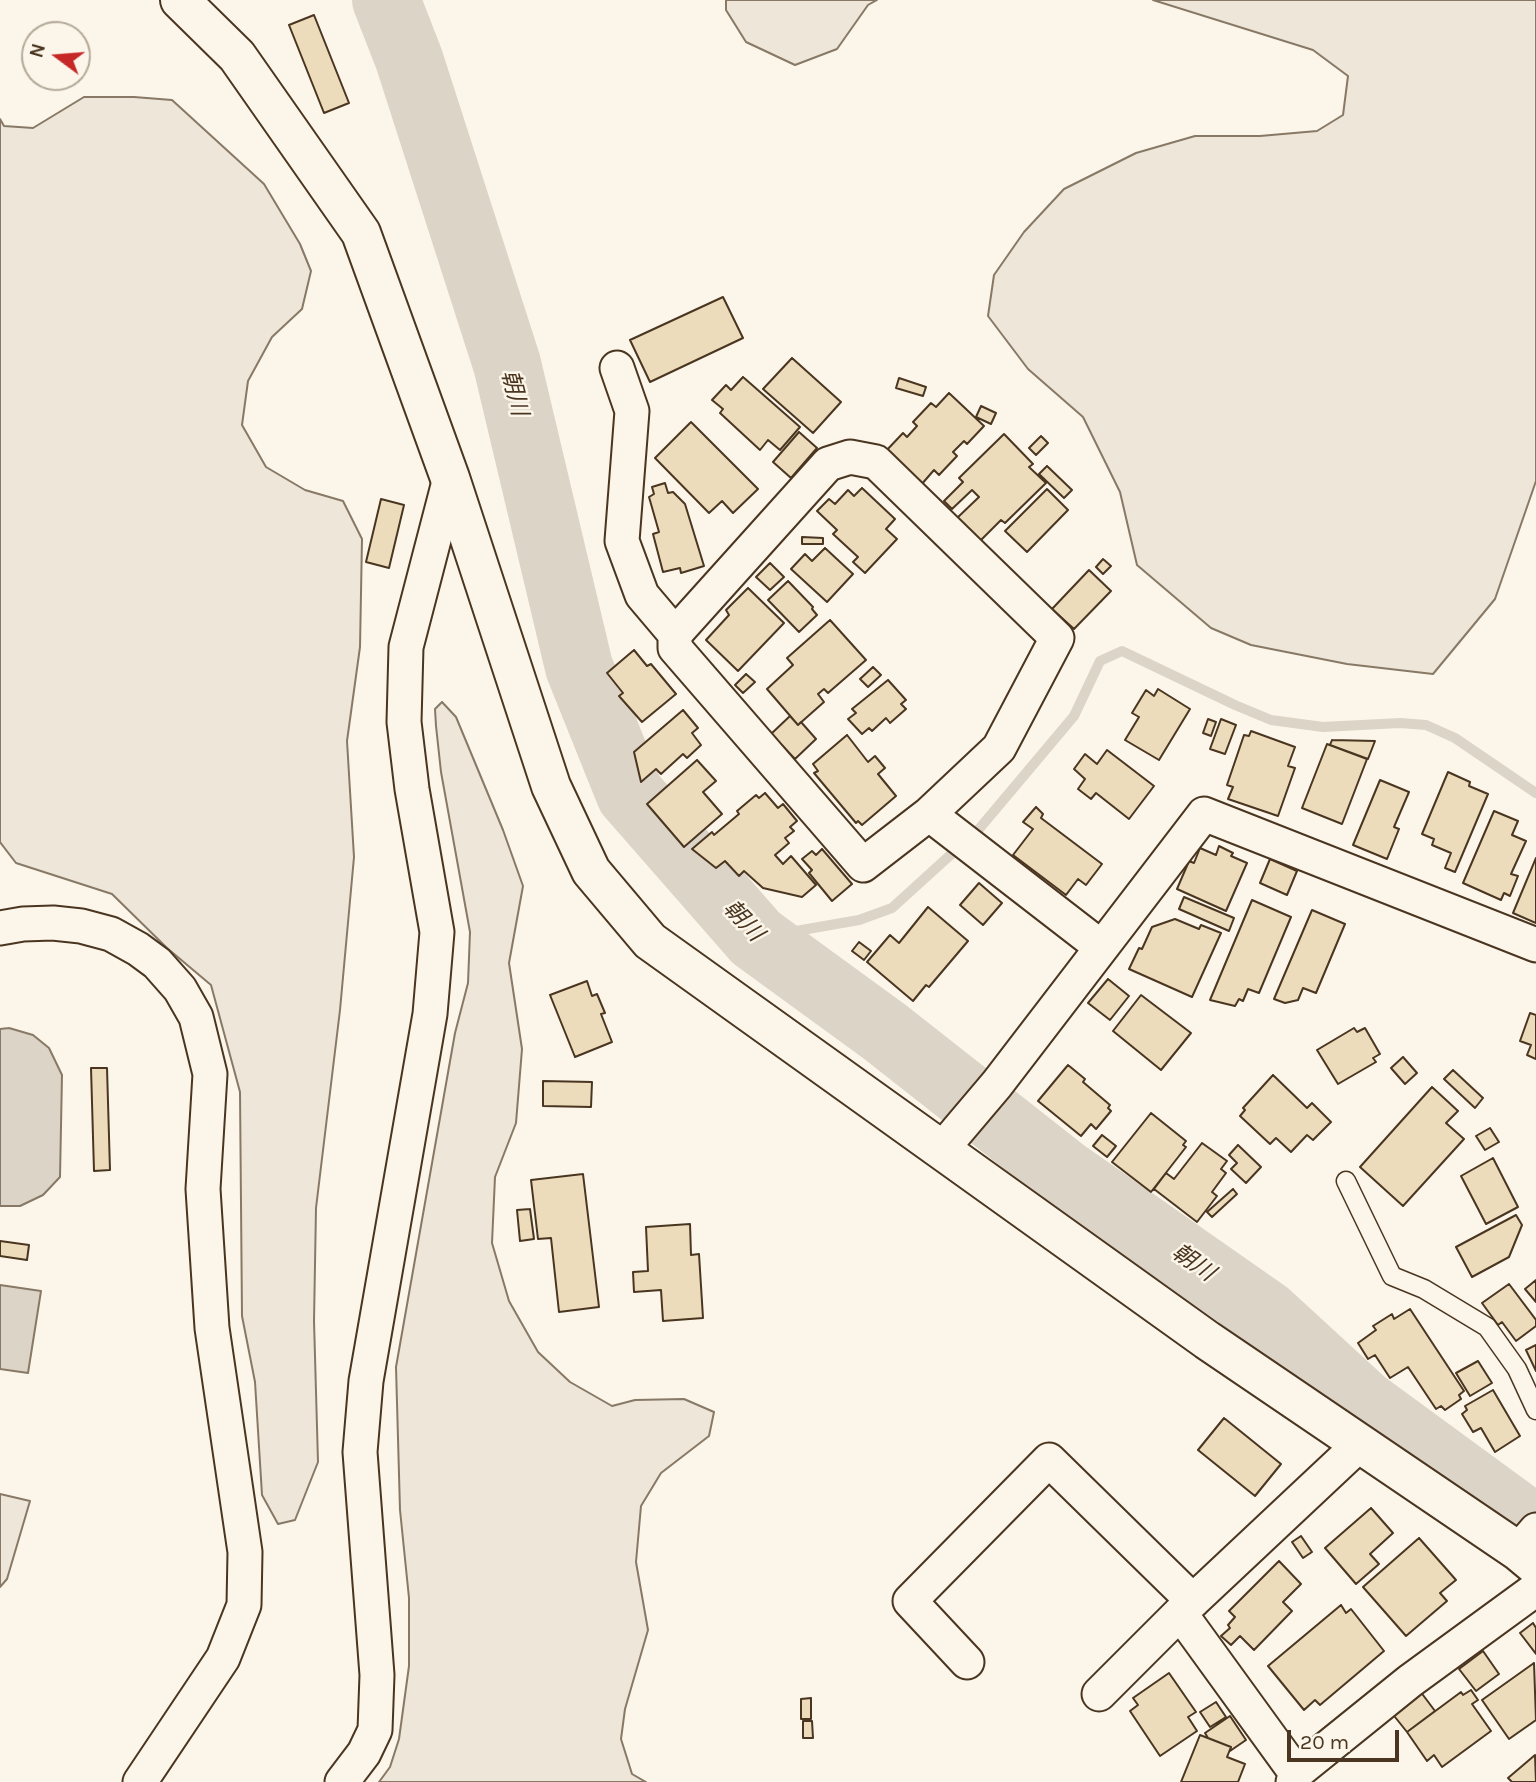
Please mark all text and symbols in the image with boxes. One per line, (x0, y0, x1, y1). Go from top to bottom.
north arrow (21, 21, 91, 91)
text: N (25, 41, 50, 60)
water label: 朝川 (495, 367, 533, 419)
water label: 朝川 (717, 895, 769, 947)
water label: 朝川 (1166, 1239, 1220, 1287)
scale bar (1291, 1716, 1403, 1760)
text: 20 m (1300, 1730, 1349, 1754)

